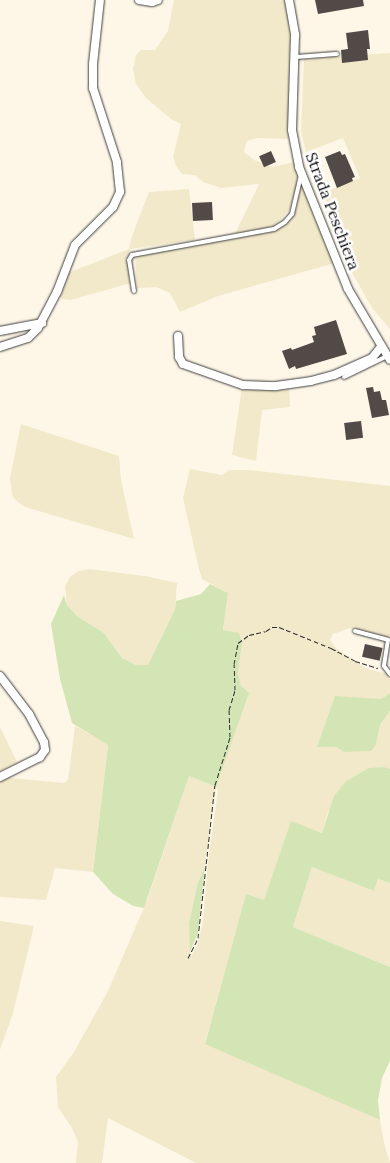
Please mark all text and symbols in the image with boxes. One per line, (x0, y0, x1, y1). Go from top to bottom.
street label: Strada Peschiera (302, 150, 364, 272)

